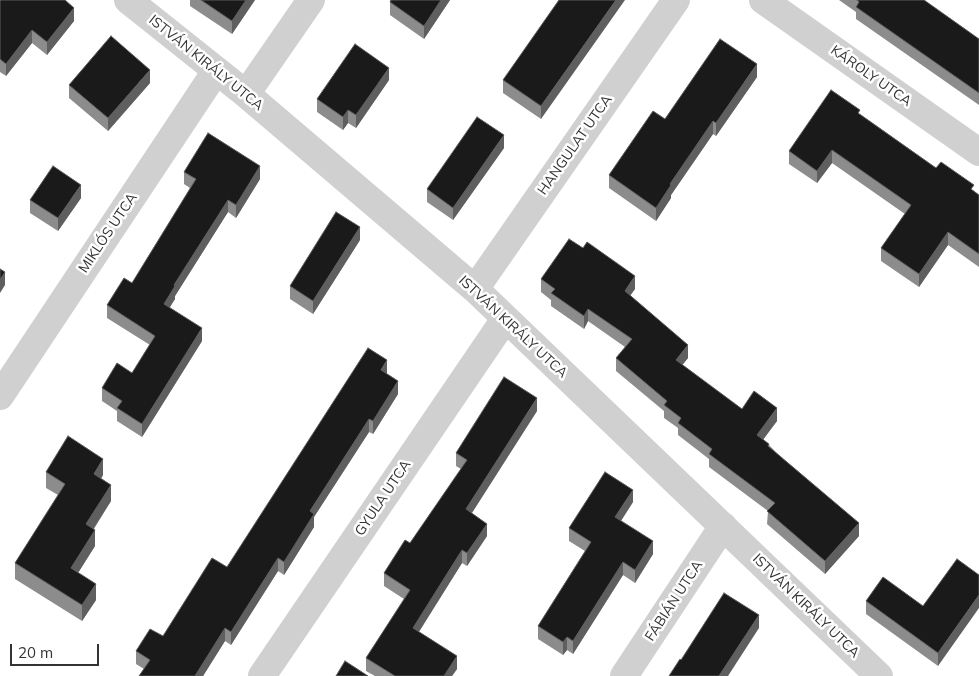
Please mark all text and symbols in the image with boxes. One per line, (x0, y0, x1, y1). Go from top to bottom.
street label: ISTVÁN KIRÁLY UTCA (145, 12, 267, 114)
street label: KÁROLY UTCA (827, 42, 915, 110)
street label: HANGULAT UTCA (534, 92, 616, 198)
street label: MIKLÓS UTCA (75, 190, 141, 276)
street label: ISTVÁN KIRÁLY UTCA (455, 272, 571, 382)
street label: GYULA UTCA (352, 457, 414, 539)
street label: ISTVÁN KIRÁLY UTCA (749, 551, 863, 661)
street label: FÁBIÁN UTCA (642, 558, 706, 644)
scale bar (12, 634, 101, 666)
text: 20 m (18, 643, 53, 662)

